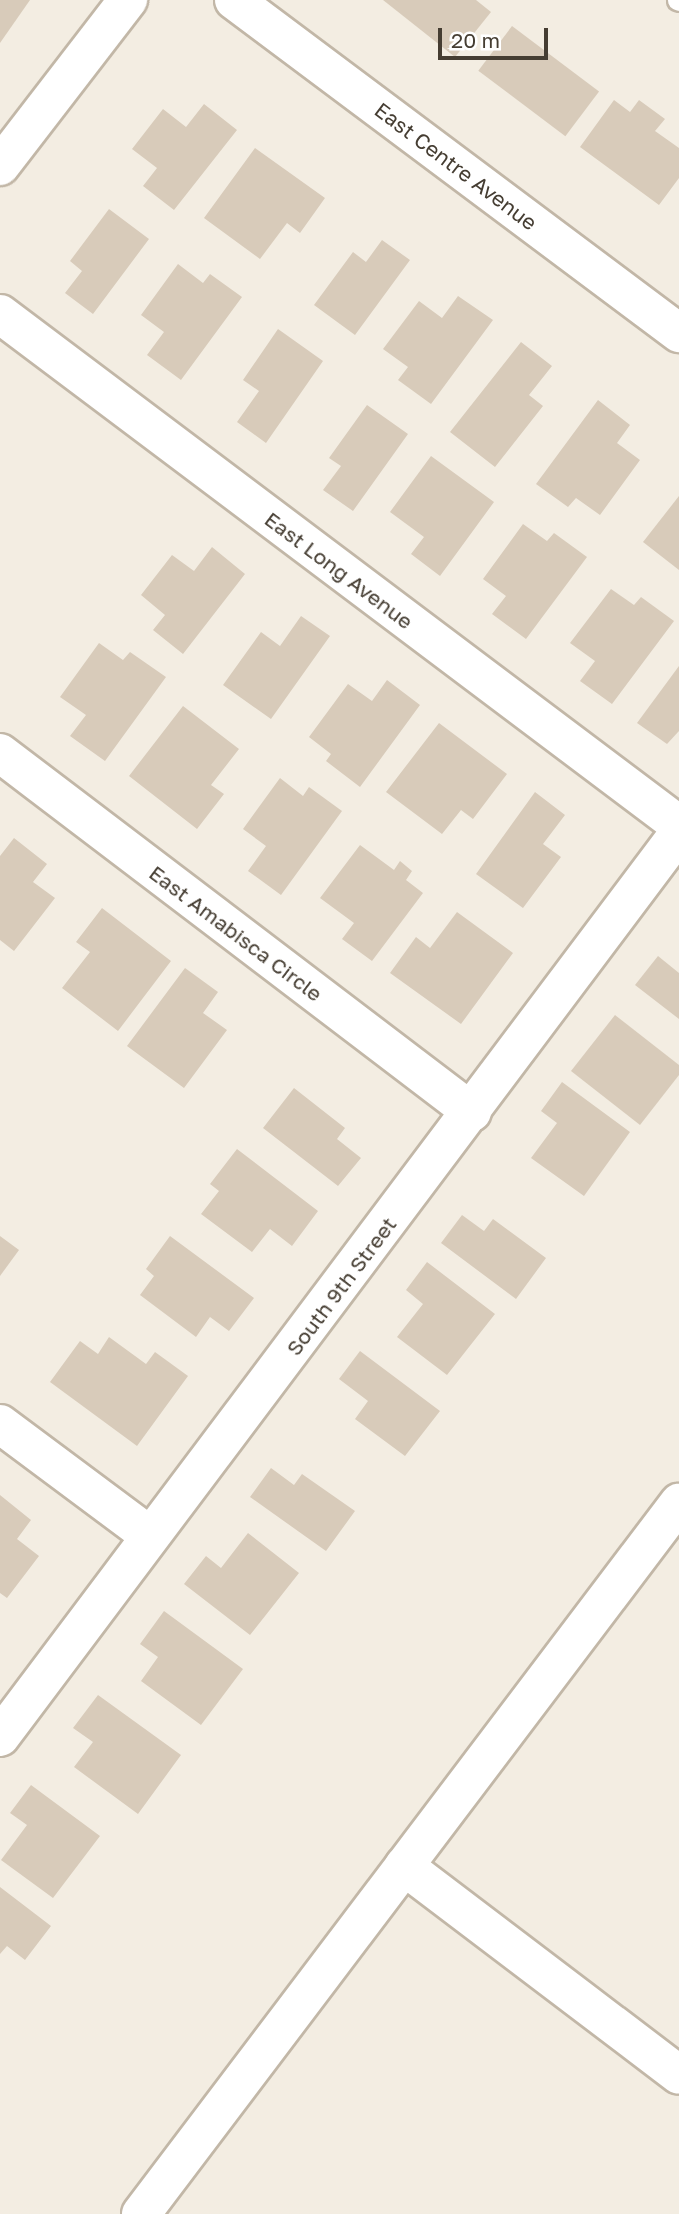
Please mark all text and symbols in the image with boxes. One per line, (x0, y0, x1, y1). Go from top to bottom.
scale bar (441, 14, 551, 58)
text: 20 m (451, 27, 500, 53)
street label: East Centre Avenue (370, 97, 542, 235)
street label: East Long Avenue (260, 506, 418, 634)
street label: East Amabisca Circle (145, 860, 327, 1006)
street label: South 9th Street (281, 1212, 401, 1360)

